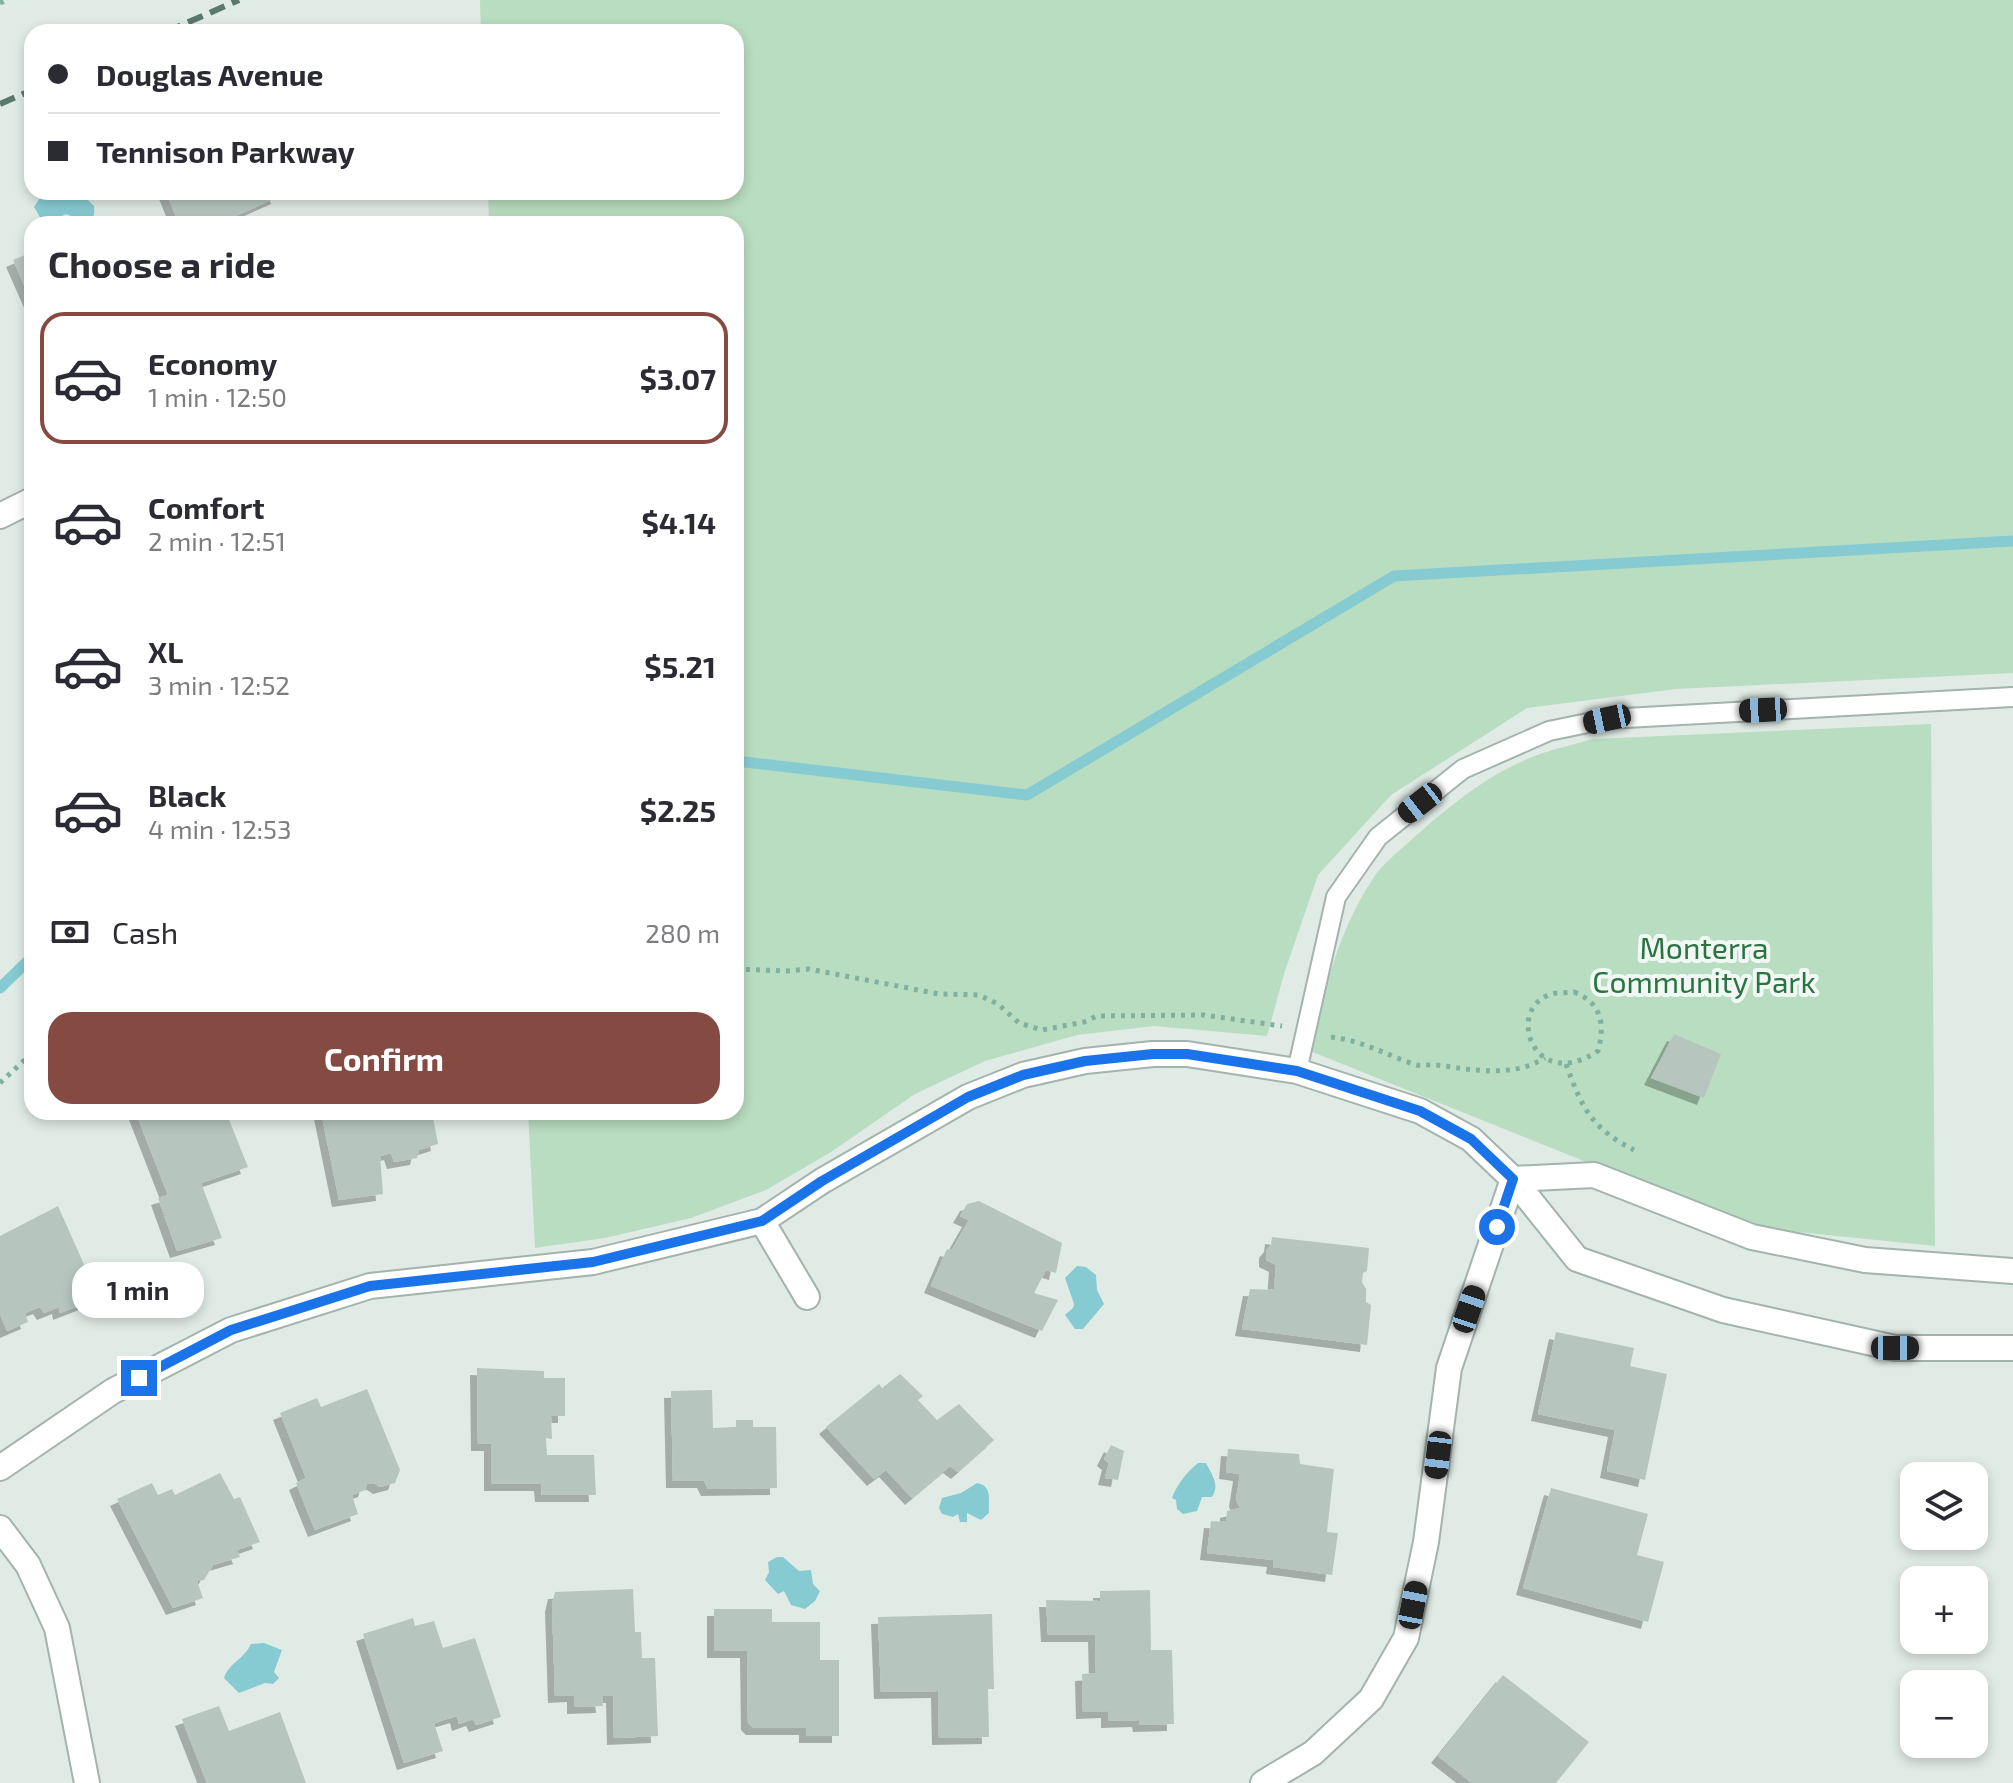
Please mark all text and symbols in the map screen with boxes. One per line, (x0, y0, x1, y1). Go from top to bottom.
text: Douglas Avenue (96, 56, 323, 92)
text: Tennison Parkway (96, 133, 355, 169)
text: Choose a ride (48, 242, 276, 285)
icon: car (52, 342, 124, 414)
text: Economy (148, 345, 277, 381)
text: $3.07 (640, 360, 716, 396)
text: 1 min · 12:50 (148, 381, 287, 412)
icon: car (52, 486, 124, 558)
text: Comfort (148, 489, 265, 525)
text: $4.14 (641, 504, 716, 540)
text: 2 min · 12:51 (148, 525, 286, 556)
icon: car (52, 630, 124, 702)
text: XL (148, 633, 183, 669)
text: $5.21 (644, 648, 716, 684)
text: 3 min · 12:52 (148, 669, 290, 700)
car (1738, 697, 1788, 723)
car (1581, 702, 1633, 736)
icon: car (52, 774, 124, 846)
text: Black (148, 777, 226, 813)
car (1394, 779, 1446, 827)
text: $2.25 (640, 792, 716, 828)
text: 4 min · 12:53 (148, 813, 291, 844)
icon: cash (48, 910, 92, 954)
text: Cash (112, 914, 178, 950)
text: 280 m (645, 917, 720, 948)
park label: Monterra Community Park (1592, 929, 1816, 999)
button: Confirm (48, 1012, 720, 1104)
route start (1479, 1209, 1515, 1245)
callout: 1 min (73, 1262, 205, 1318)
text: 1 min (107, 1274, 169, 1305)
car (1450, 1282, 1488, 1336)
car (1871, 1336, 1919, 1360)
route end (121, 1360, 157, 1396)
car (1423, 1430, 1453, 1480)
map controls (1900, 1462, 1988, 1758)
button: layers (1900, 1462, 1988, 1550)
button: + (1900, 1566, 1988, 1654)
car (1397, 1579, 1429, 1631)
button: − (1900, 1670, 1988, 1758)

